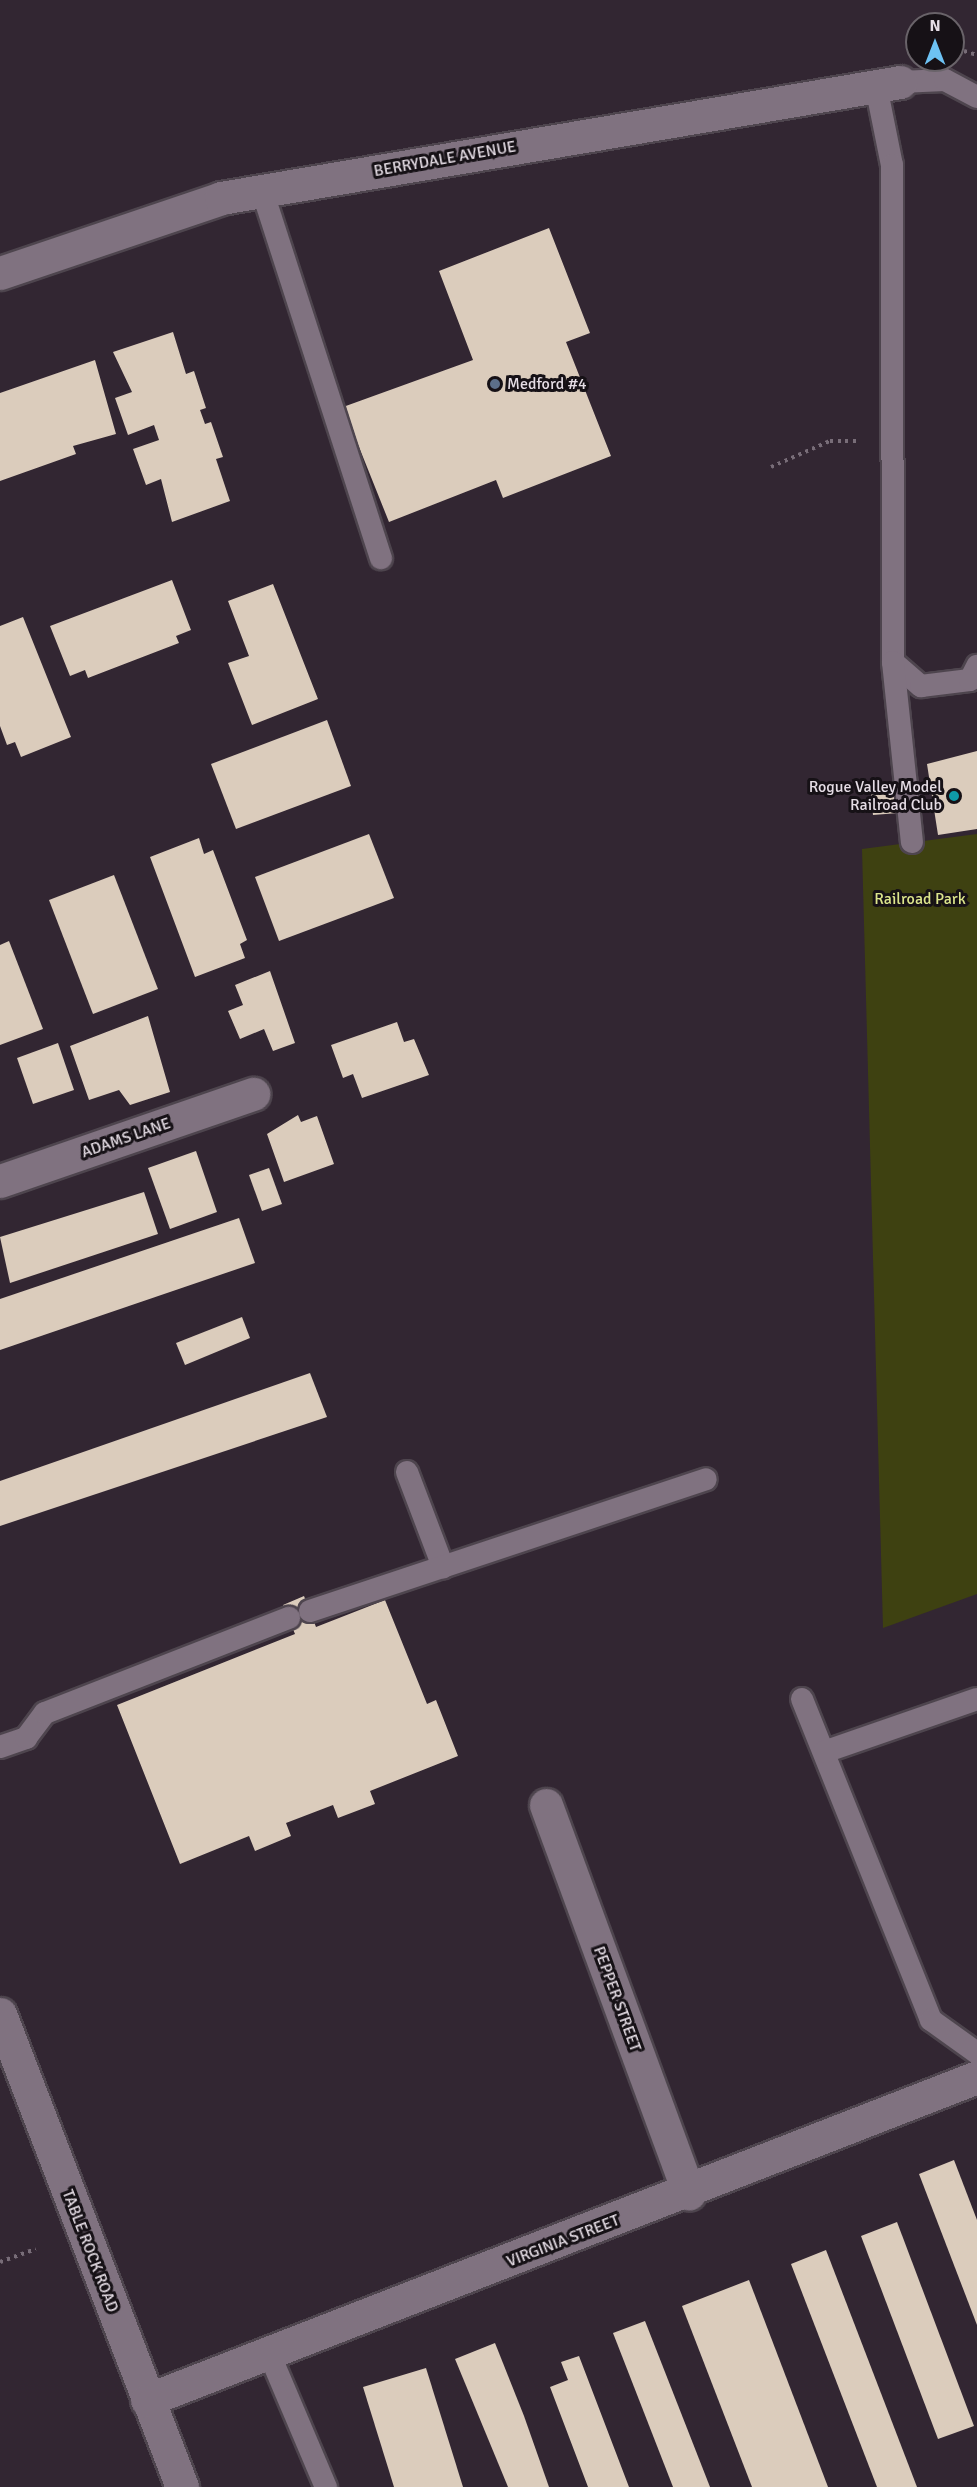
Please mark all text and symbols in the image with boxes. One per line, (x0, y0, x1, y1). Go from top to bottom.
north arrow (905, 12, 965, 72)
text: N (929, 16, 941, 36)
street label: BERRYDALE AVENUE (372, 137, 518, 181)
place label: Medford #4 (507, 374, 587, 394)
marker: Medford #4 (488, 377, 502, 391)
place label: Rogue Valley Model Railroad Club (809, 777, 942, 815)
marker: Rogue Valley Model Railroad Club (947, 789, 961, 803)
park label: Railroad Park (874, 889, 966, 909)
street label: ADAMS LANE (79, 1114, 173, 1162)
street label: PEPPER STREET (589, 1944, 645, 2054)
street label: TABLE ROCK ROAD (58, 2187, 122, 2315)
street label: VIRGINIA STREET (504, 2211, 622, 2271)

